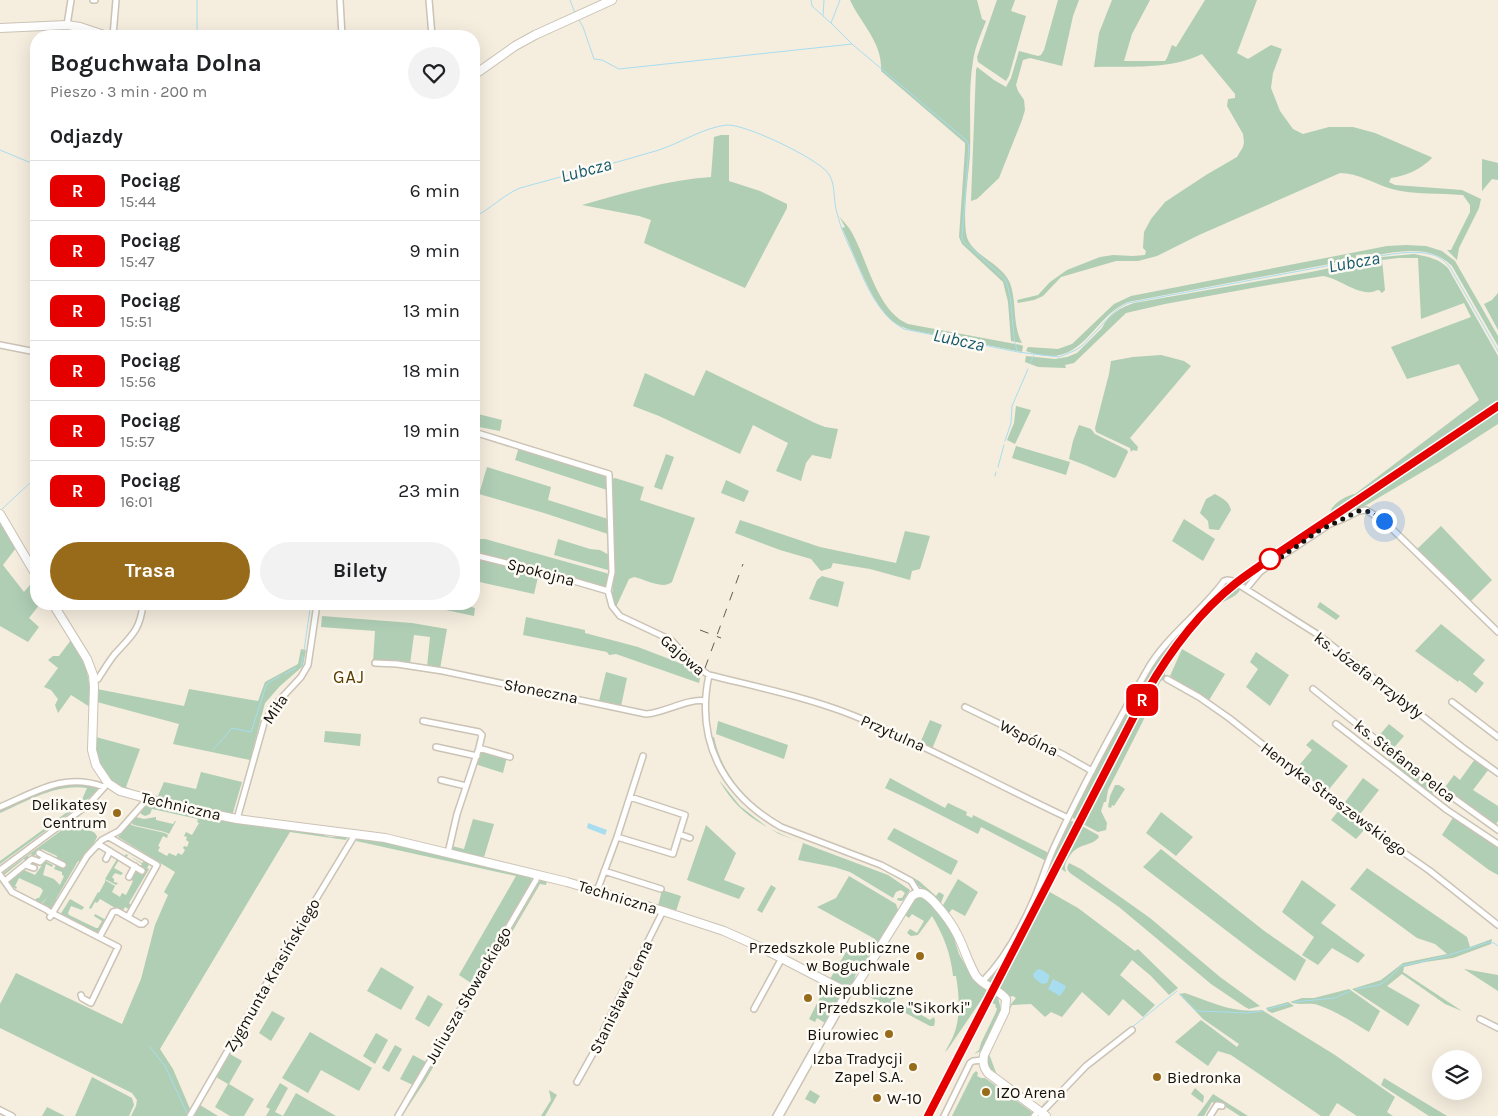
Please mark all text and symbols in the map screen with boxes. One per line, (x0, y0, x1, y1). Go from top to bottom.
button: heart (408, 47, 460, 99)
text: Boguchwała Dolna (50, 49, 262, 77)
text: Pieszo · 3 min · 200 m (50, 82, 207, 101)
text: Odjazdy (50, 126, 123, 148)
water label: Lubcza (558, 153, 614, 187)
text: Pociąg (120, 170, 180, 192)
text: R (72, 180, 83, 202)
text: 6 min (410, 180, 460, 202)
text: 15:44 (120, 192, 156, 211)
text: Pociąg (120, 230, 180, 252)
text: R (72, 240, 83, 262)
text: 9 min (410, 240, 460, 262)
water label: Lubcza (1327, 247, 1381, 277)
text: 15:47 (120, 252, 154, 271)
text: Pociąg (120, 290, 180, 312)
text: R (72, 300, 83, 322)
text: 13 min (403, 300, 460, 322)
text: 15:51 (120, 312, 152, 331)
water label: Lubcza (931, 324, 987, 356)
text: Pociąg (120, 350, 180, 372)
text: R (72, 360, 83, 382)
text: 18 min (403, 360, 460, 382)
text: 15:56 (120, 372, 156, 391)
text: Pociąg (120, 410, 180, 432)
text: R (72, 420, 83, 442)
text: 19 min (403, 420, 460, 442)
text: 15:57 (120, 432, 155, 451)
text: Pociąg (120, 470, 180, 492)
text: R (72, 480, 83, 502)
text: 23 min (398, 480, 460, 502)
text: 16:01 (120, 492, 153, 511)
your location (1372, 509, 1397, 534)
button: Trasa (50, 542, 250, 600)
button: Bilety (260, 542, 460, 600)
unlabelled marker (1259, 548, 1281, 570)
street label: Spokojna (505, 554, 577, 590)
street label: ks. Józefa Przybyły (1311, 628, 1428, 723)
street label: Gajowa (657, 630, 709, 680)
district label: GAJ (333, 666, 365, 688)
street label: Słoneczna (502, 675, 580, 707)
line badge: R (1126, 684, 1158, 716)
text: R (1136, 689, 1148, 711)
street label: Miła (258, 691, 292, 727)
street label: Przytulna (858, 710, 928, 756)
street label: Wspólna (996, 716, 1062, 760)
street label: ks. Stefana Pelca (1351, 716, 1459, 806)
street label: Henryka Straszewskiego (1257, 738, 1411, 860)
street label: Techniczna (139, 788, 223, 824)
place label: Delikatesy Centrum (31, 795, 108, 832)
marker: Delikatesy Centrum (111, 807, 123, 819)
street label: Techniczna (576, 876, 660, 918)
street label: Zygmunta Krasińskiego (220, 895, 324, 1055)
street label: Juliusza Słowackiego (421, 923, 515, 1067)
street label: Stanisława Lema (585, 937, 657, 1057)
place label: Przedszkole Publiczne w Boguchwale (749, 938, 910, 975)
marker: Przedszkole Publiczne w Boguchwale (914, 950, 926, 962)
place label: Niepubliczne Przedszkole "Sikorki" (818, 980, 970, 1017)
marker: Niepubliczne Przedszkole "Sikorki" (802, 992, 814, 1004)
place label: Biurowiec (807, 1025, 879, 1044)
marker: Biurowiec (883, 1028, 895, 1040)
place label: Izba Tradycji Zapel S.A. (812, 1049, 903, 1086)
map controls (1432, 1050, 1482, 1100)
button: layers (1432, 1050, 1482, 1100)
marker: Izba Tradycji Zapel S.A. (907, 1061, 919, 1073)
place label: Biedronka (1167, 1068, 1241, 1087)
marker: Biedronka (1151, 1071, 1163, 1083)
place label: IZO Arena (996, 1083, 1066, 1102)
marker: IZO Arena (980, 1086, 992, 1098)
place label: W-10 (887, 1089, 922, 1108)
marker: W-10 (871, 1092, 883, 1104)

